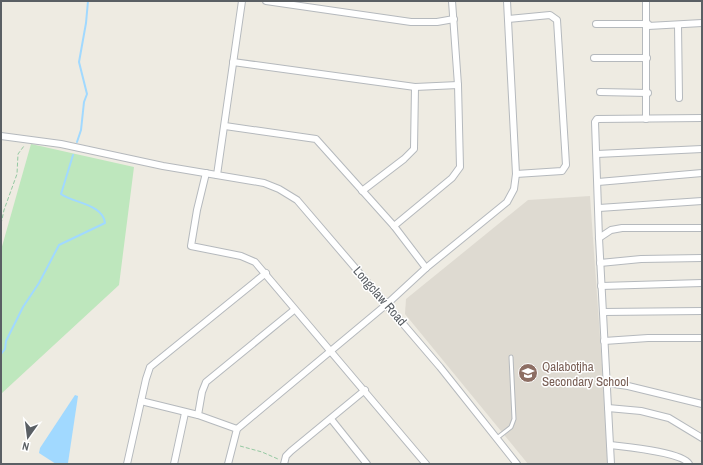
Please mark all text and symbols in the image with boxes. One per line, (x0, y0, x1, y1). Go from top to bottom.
street label: Longclaw Road (349, 263, 411, 329)
place label: Qalabotjha Secondary School (542, 358, 629, 390)
school or university icon: Qalabotjha Secondary School (517, 362, 539, 384)
north arrow (8, 417, 48, 457)
text: N (21, 439, 30, 454)

